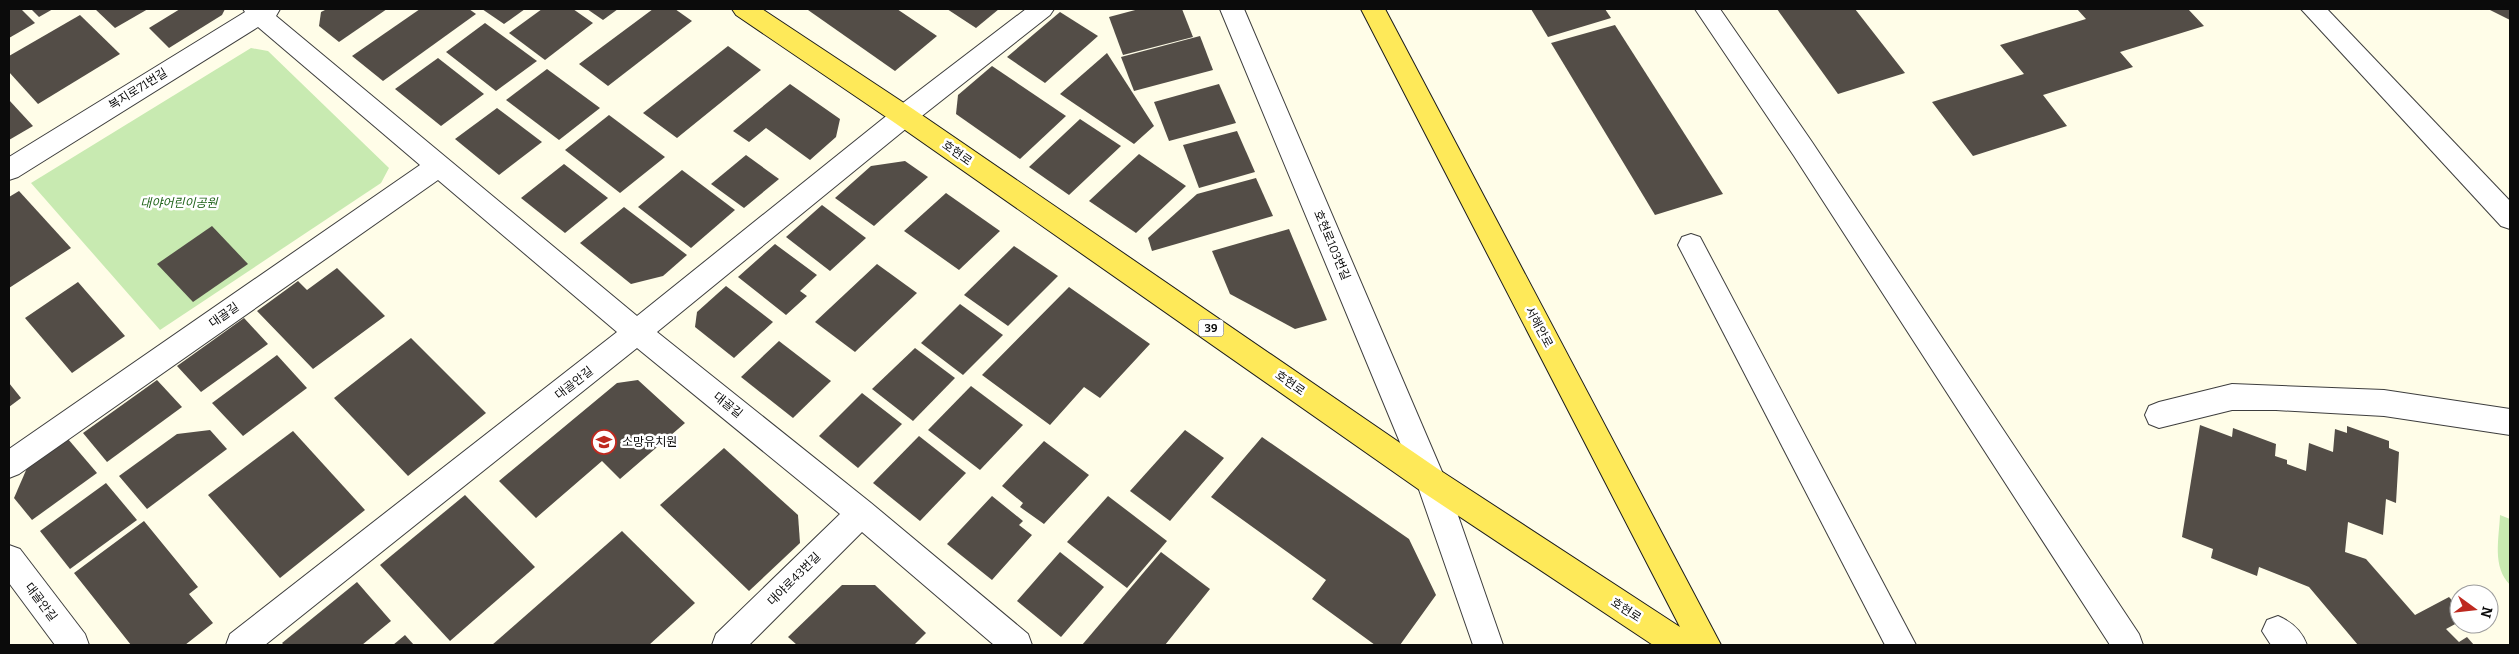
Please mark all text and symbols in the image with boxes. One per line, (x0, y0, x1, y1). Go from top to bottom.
street label: 복지로71번길 (106, 66, 170, 112)
street label: 호현로 (939, 138, 975, 168)
park label: 대야어린이공원 (140, 196, 219, 210)
street label: 호현로103번길 (1311, 208, 1353, 282)
street label: 대골길 (206, 300, 242, 330)
street label: 서해안로 (1522, 304, 1556, 350)
road number: 39 (1198, 319, 1224, 336)
street label: 대골안길 (552, 364, 596, 402)
street label: 호현로 (1272, 368, 1308, 398)
street label: 대골길 (711, 389, 745, 421)
school or university icon: 소망유치원 (591, 429, 617, 455)
place label: 소망유치원 (622, 435, 677, 449)
street label: 대야로43번길 (765, 550, 823, 608)
street label: 대골안길 (22, 580, 60, 624)
north arrow (2449, 584, 2499, 634)
street label: 호현로 (1608, 595, 1644, 625)
text: N (2476, 605, 2496, 620)

